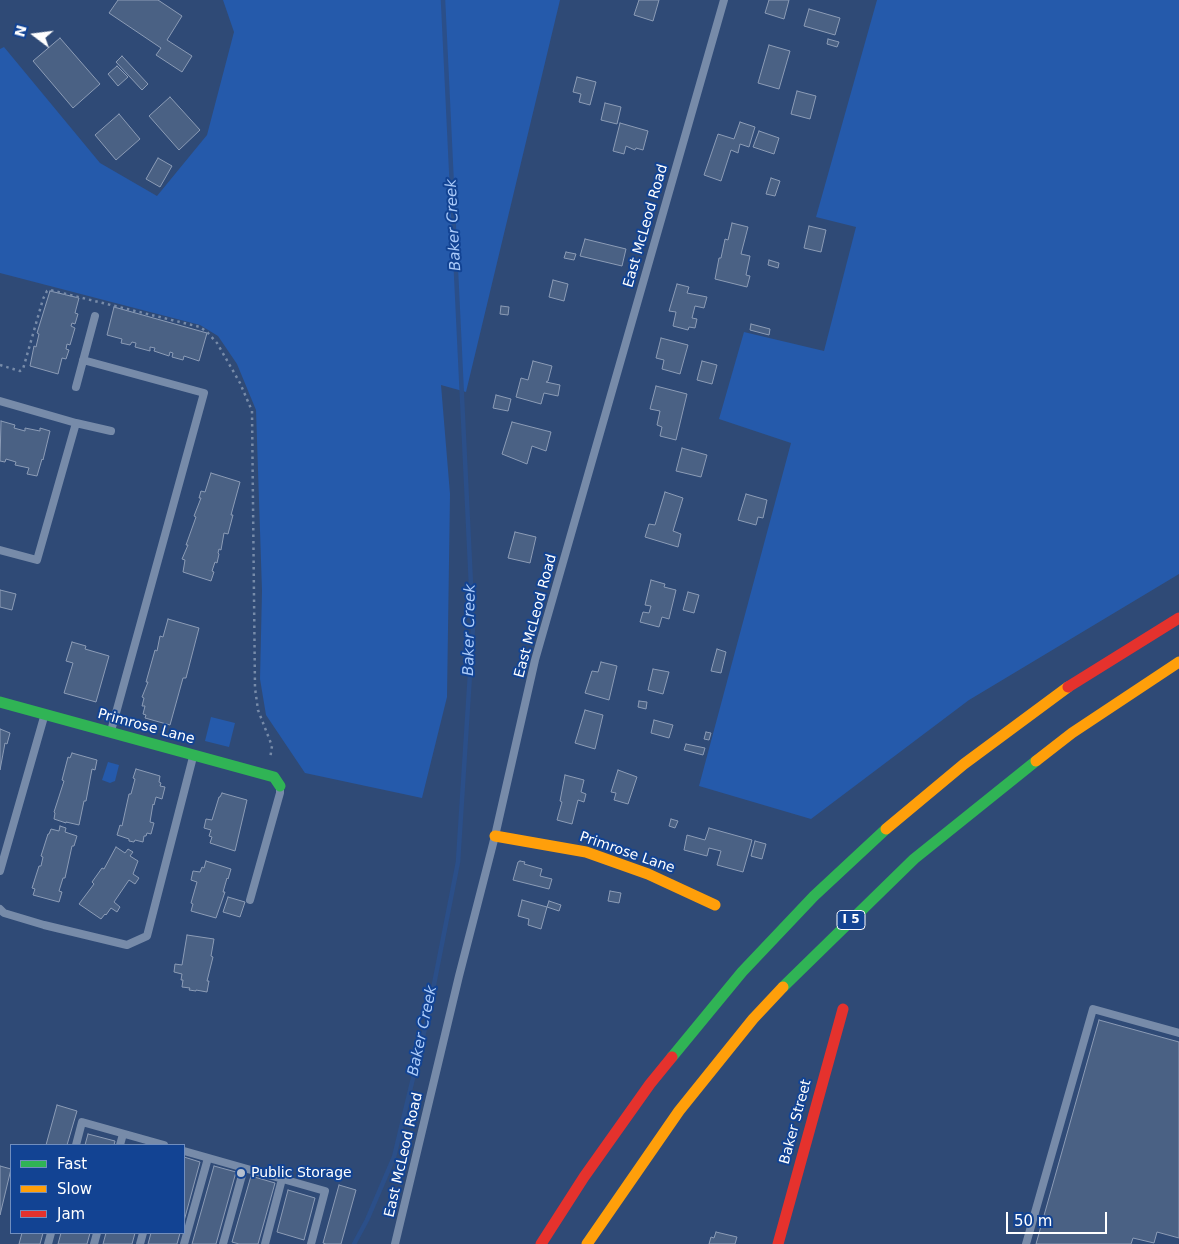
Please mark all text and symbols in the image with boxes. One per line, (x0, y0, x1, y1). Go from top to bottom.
north arrow (10, 10, 60, 60)
text: N (11, 23, 30, 39)
street label: East McLeod Road (620, 162, 672, 290)
water label: Baker Creek (443, 179, 465, 271)
street label: East McLeod Road (511, 552, 561, 680)
water label: Baker Creek (460, 584, 480, 676)
street label: Primrose Lane (96, 706, 196, 748)
street label: Primrose Lane (577, 829, 677, 877)
road number: I 5 (837, 910, 865, 930)
water label: Baker Creek (405, 984, 441, 1078)
street label: Baker Street (777, 1078, 815, 1166)
street label: East McLeod Road (381, 1091, 427, 1219)
legend (10, 1144, 185, 1234)
text: Fast (57, 1155, 87, 1173)
place label: Public Storage (251, 1165, 352, 1181)
marker: Public Storage (235, 1167, 247, 1179)
text: Slow (57, 1180, 92, 1198)
scale bar (1009, 1202, 1110, 1234)
text: Jam (57, 1205, 85, 1223)
text: 50 m (1014, 1212, 1052, 1230)

